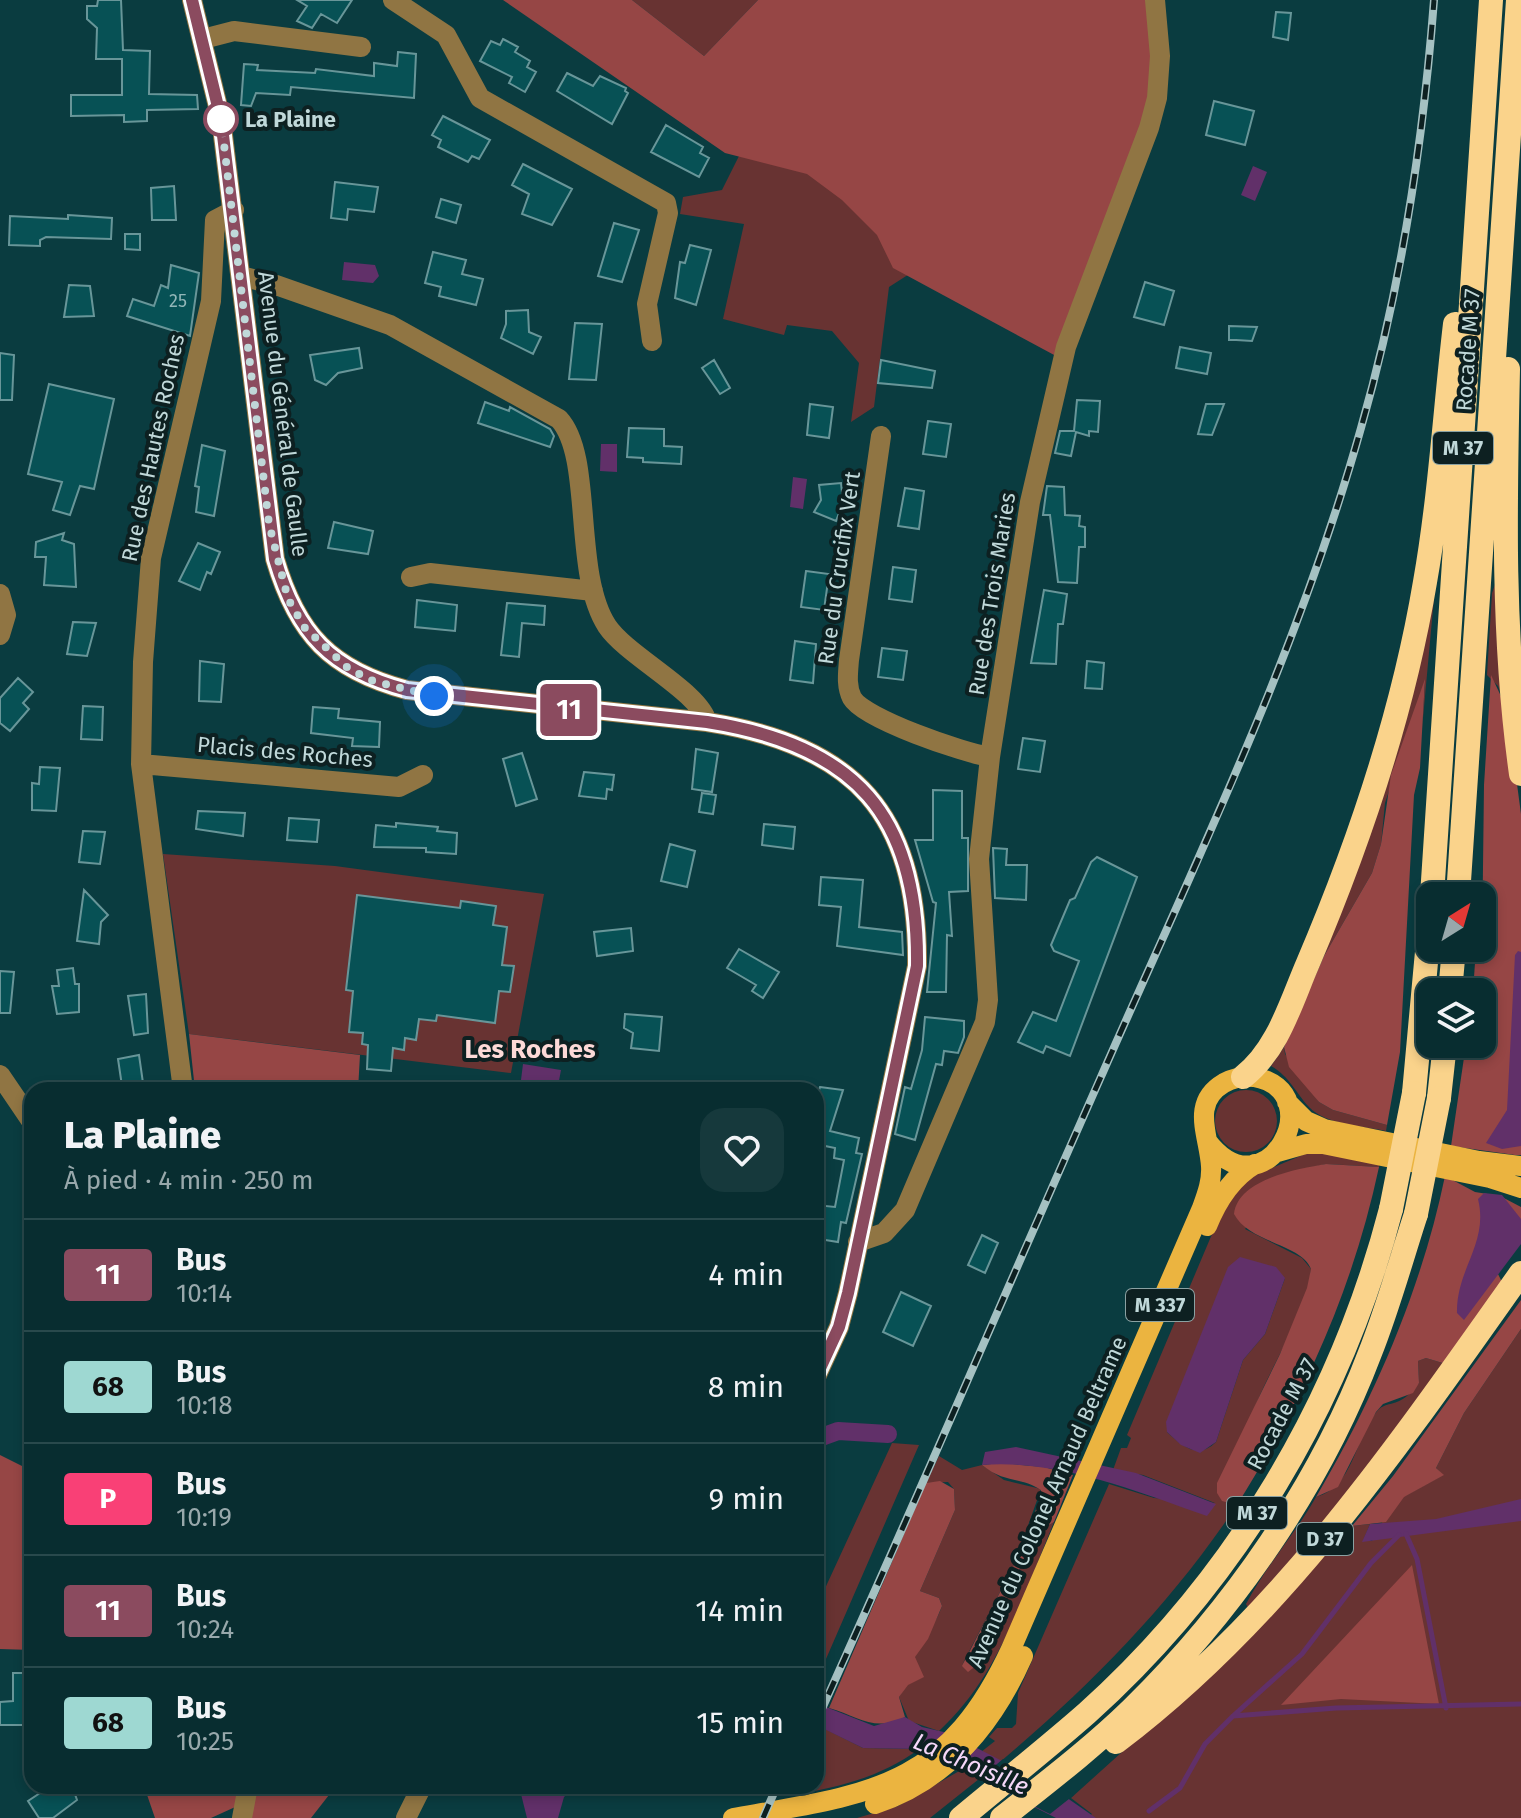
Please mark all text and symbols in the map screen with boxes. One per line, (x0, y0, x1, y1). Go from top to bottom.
marker: La Plaine (204, 102, 238, 136)
place label: La Plaine (245, 106, 336, 133)
street label: Avenue du Général de Gaulle (252, 270, 314, 558)
street label: Rocade M 37 (1450, 288, 1486, 412)
house number: 25 (169, 290, 187, 312)
street label: Rue des Hautes Roches (116, 332, 190, 564)
road number: M 37 (1433, 432, 1493, 464)
street label: Rue du Crucifix Vert (812, 470, 866, 666)
street label: Rue des Trois Maries (963, 491, 1021, 697)
your location (414, 676, 454, 716)
line badge: 11 (533, 684, 605, 736)
text: 11 (556, 693, 582, 726)
street label: Placis des Roches (196, 731, 374, 773)
north arrow (1416, 882, 1496, 962)
map controls (1416, 882, 1496, 1058)
button: layers (1416, 978, 1496, 1058)
district label: Les Roches (465, 1034, 596, 1065)
button: heart (700, 1108, 784, 1192)
text: La Plaine (64, 1112, 221, 1158)
text: À pied · 4 min · 250 m (64, 1165, 313, 1196)
text: Bus (176, 1242, 226, 1278)
text: 4 min (708, 1257, 784, 1293)
text: 11 (95, 1258, 121, 1291)
text: 10:14 (176, 1278, 232, 1309)
road number: M 337 (1126, 1289, 1194, 1321)
street label: Avenue du Colonel Arnaud Beltrame (962, 1332, 1132, 1672)
street label: Rocade M 37 (1241, 1353, 1323, 1474)
text: Bus (176, 1354, 226, 1390)
text: 8 min (708, 1369, 784, 1405)
text: 68 (92, 1370, 124, 1403)
text: 10:18 (176, 1390, 233, 1421)
text: Bus (176, 1466, 226, 1502)
text: 9 min (709, 1481, 784, 1517)
text: P (100, 1482, 116, 1515)
road number: M 37 (1227, 1497, 1287, 1529)
text: 10:19 (176, 1502, 232, 1533)
road number: D 37 (1297, 1523, 1353, 1555)
text: Bus (176, 1578, 226, 1614)
text: 14 min (695, 1593, 784, 1629)
text: 11 (95, 1594, 121, 1627)
text: 10:24 (176, 1614, 234, 1645)
text: Bus (176, 1690, 226, 1726)
text: 15 min (696, 1705, 784, 1741)
text: 68 (92, 1706, 124, 1739)
text: 10:25 (176, 1726, 234, 1757)
water label: La Choisille (909, 1727, 1033, 1801)

